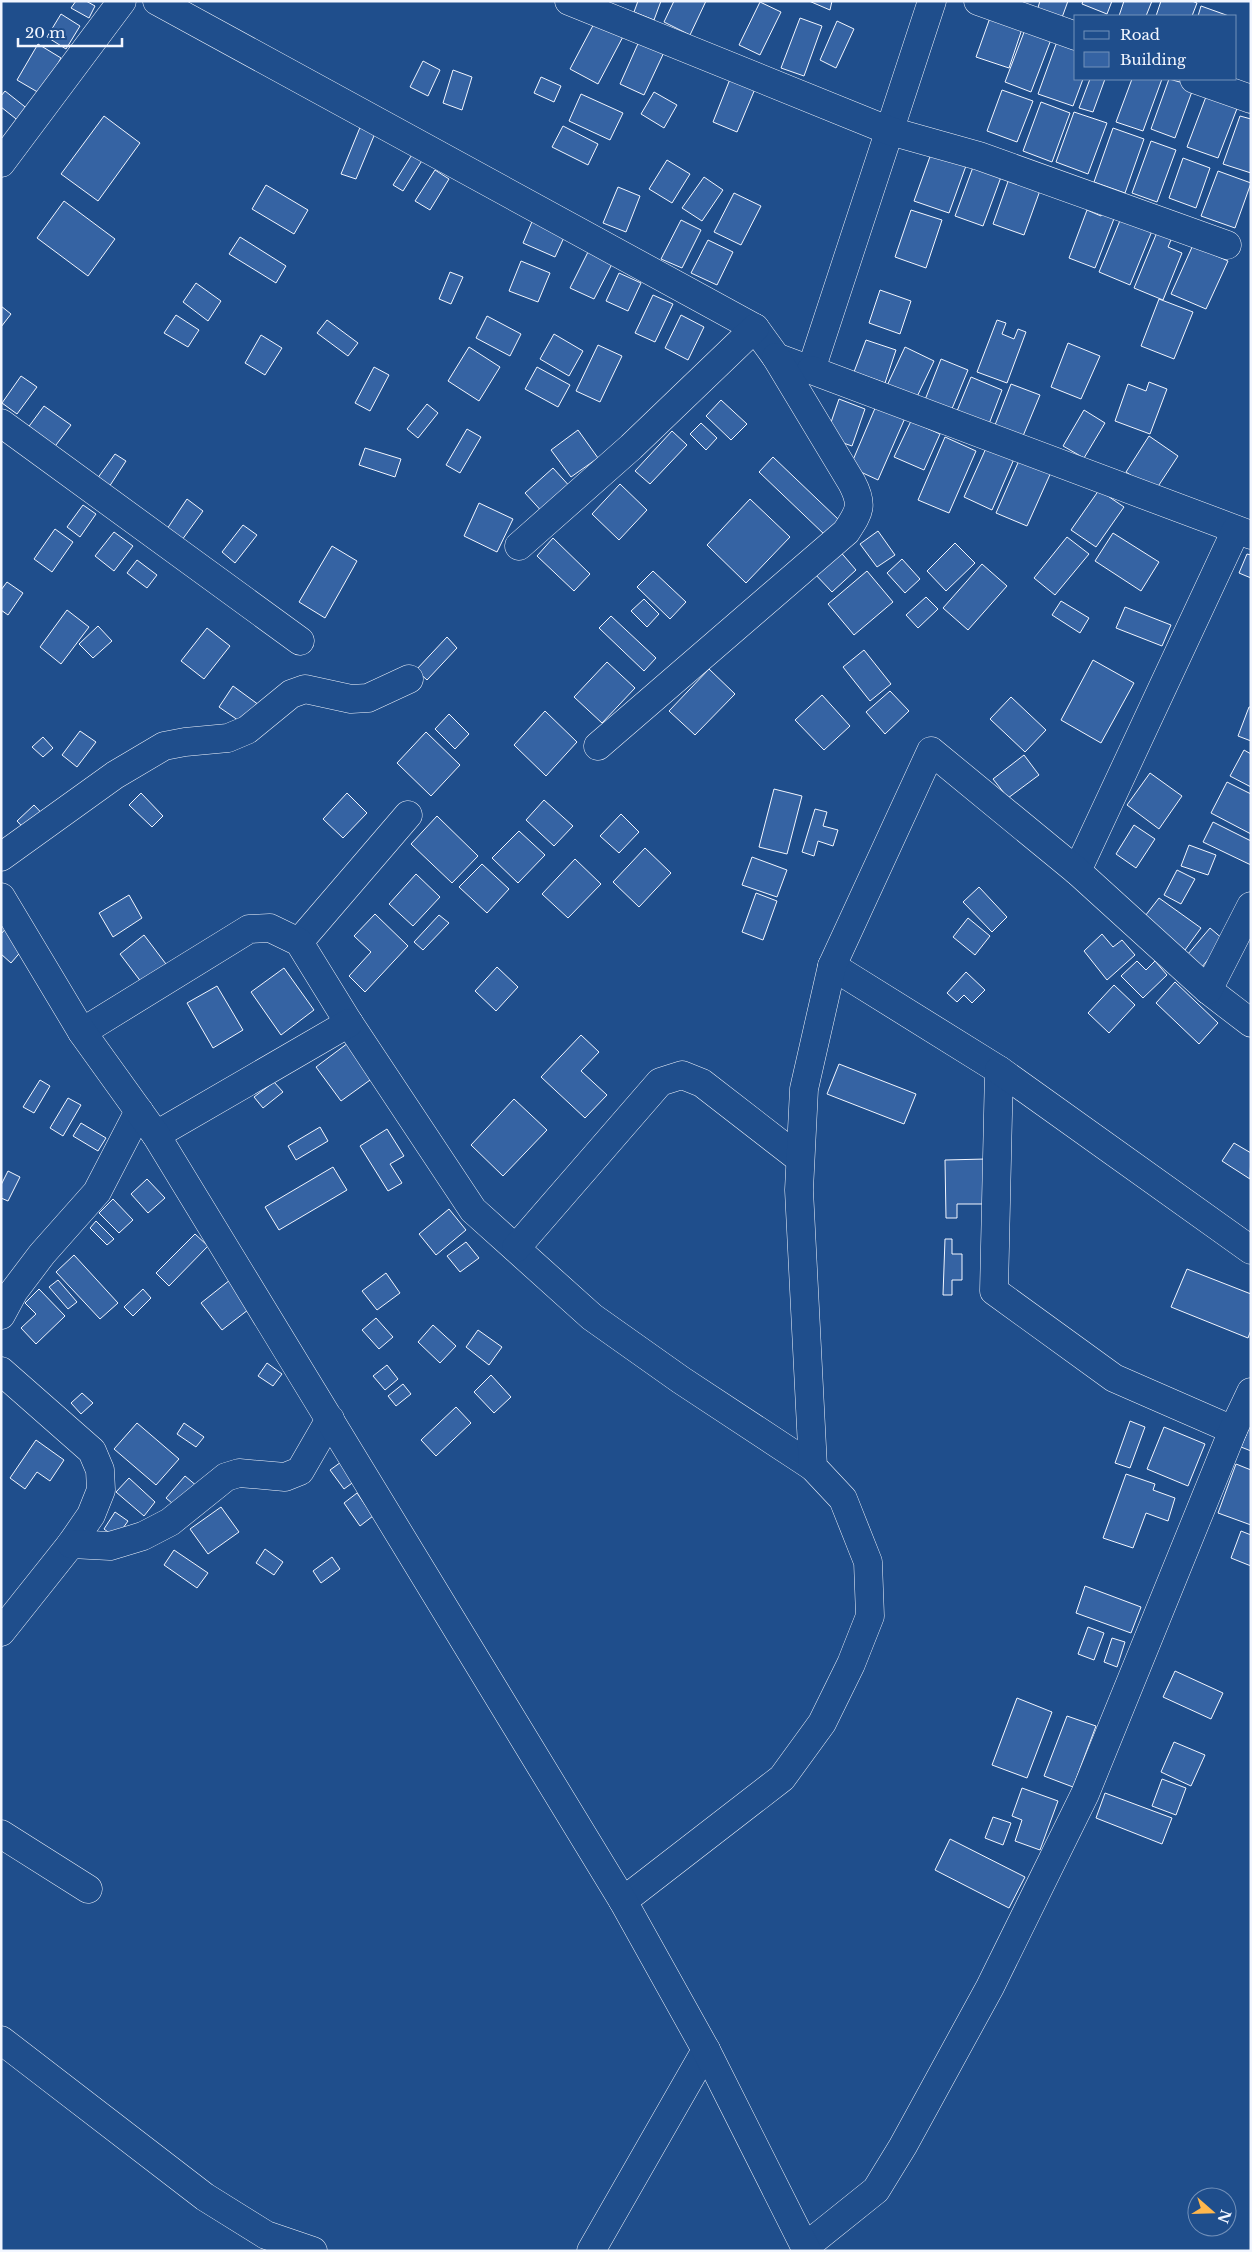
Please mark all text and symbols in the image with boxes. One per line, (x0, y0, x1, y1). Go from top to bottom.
scale bar (18, 15, 121, 47)
legend (1074, 15, 1237, 80)
text: 20 m (25, 23, 65, 42)
text: Road (1120, 25, 1160, 44)
text: Building (1120, 50, 1187, 69)
north arrow (1187, 2187, 1237, 2237)
text: N (1214, 2207, 1235, 2226)

